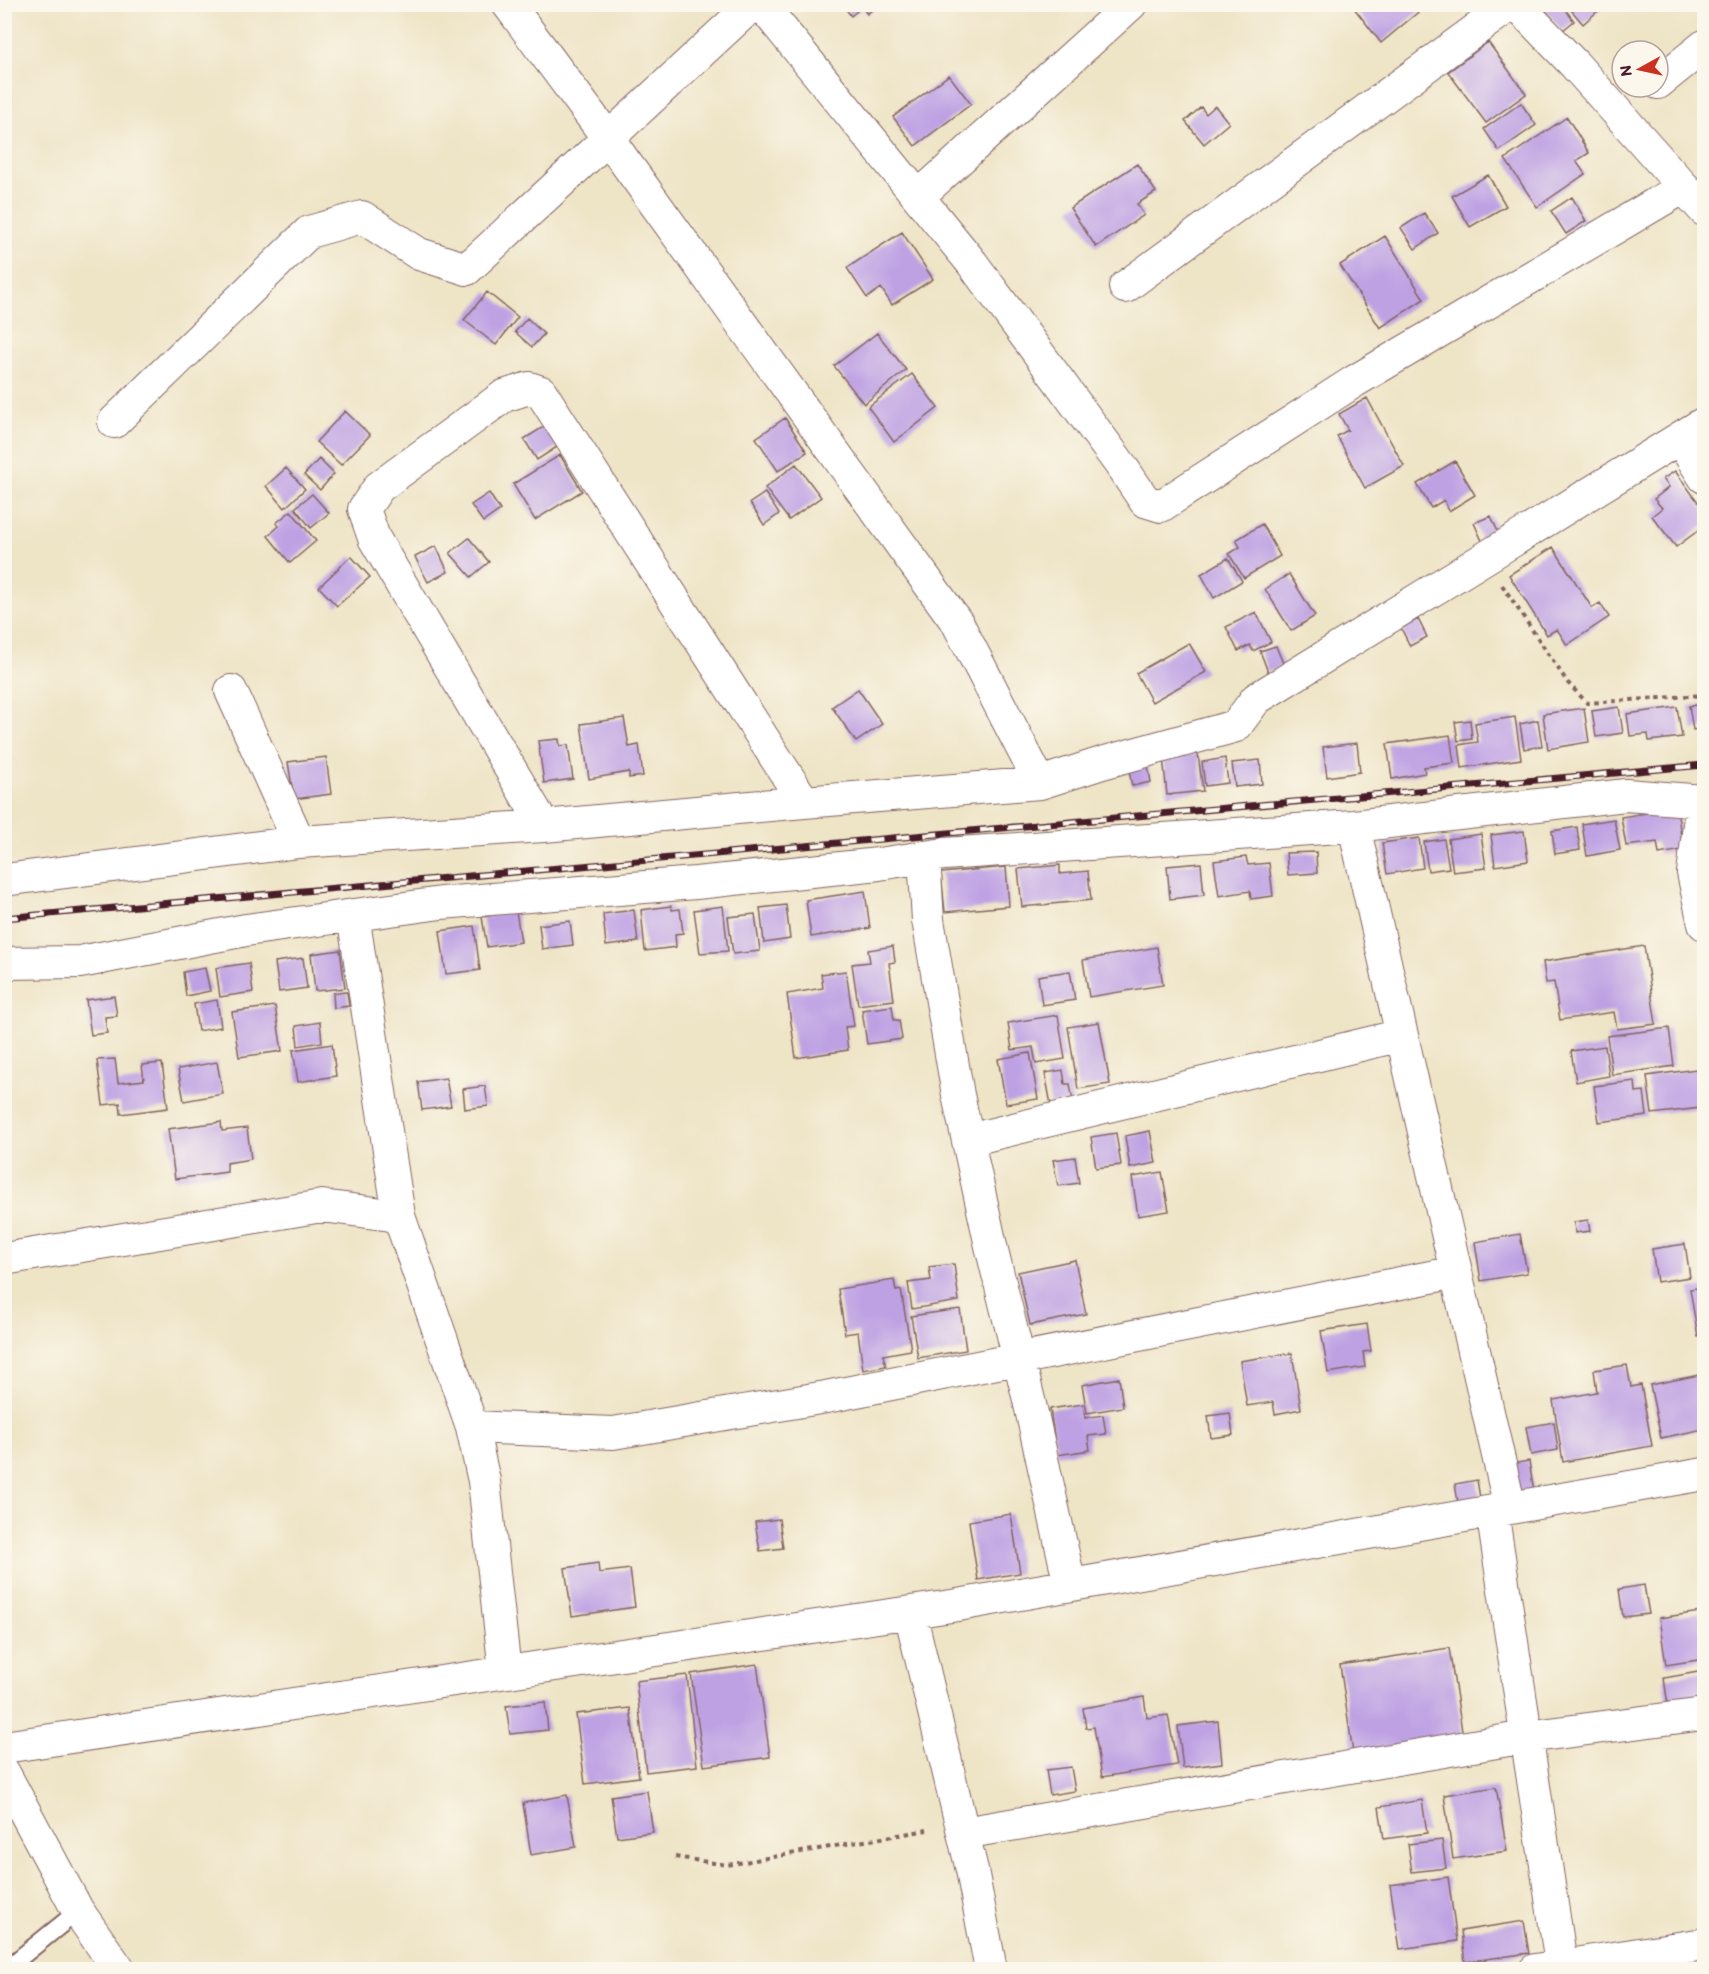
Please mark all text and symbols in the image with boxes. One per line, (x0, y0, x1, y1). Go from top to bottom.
north arrow (1610, 39, 1670, 99)
text: N (1615, 64, 1636, 78)

